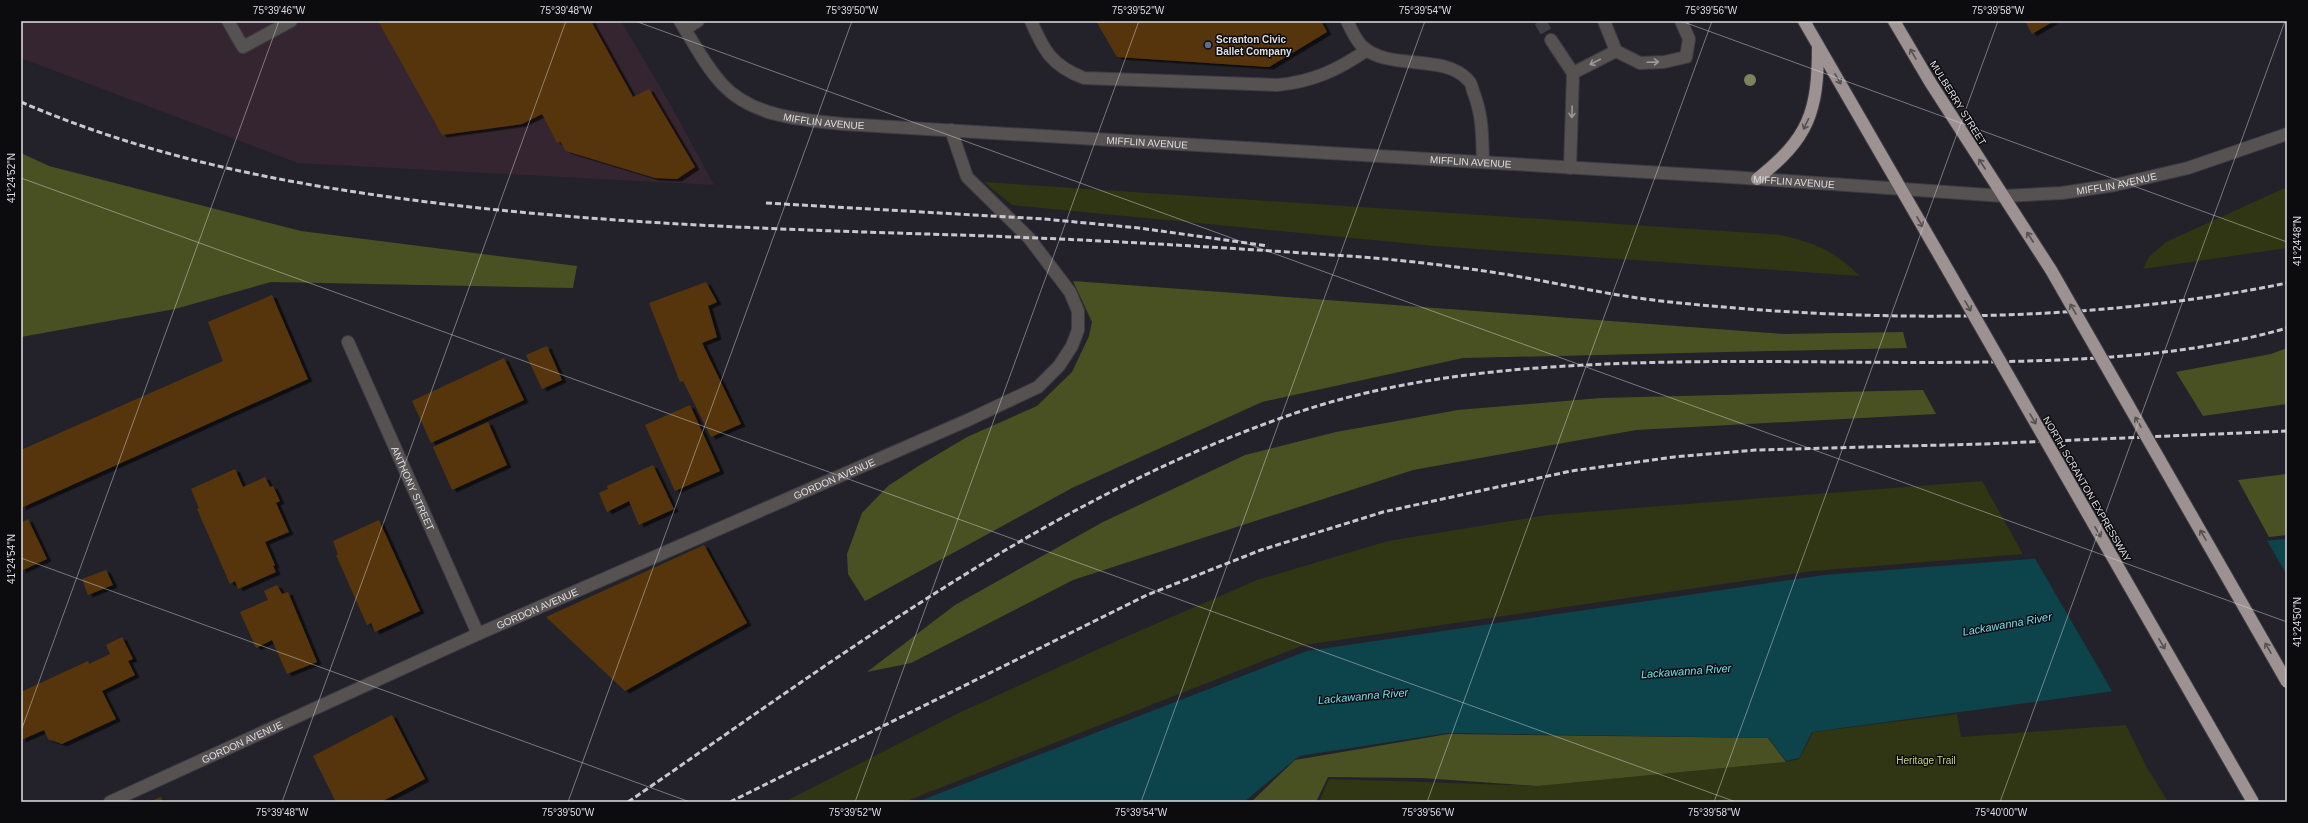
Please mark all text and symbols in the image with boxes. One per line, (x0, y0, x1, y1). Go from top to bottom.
text: 75°39'46"W (253, 5, 306, 16)
text: 75°39'48"W (540, 5, 593, 16)
text: 75°39'50"W (826, 5, 879, 16)
text: 75°39'52"W (1112, 5, 1165, 16)
text: 75°39'54"W (1399, 5, 1452, 16)
text: 75°39'56"W (1685, 5, 1738, 16)
text: 75°39'58"W (1972, 5, 2025, 16)
place label: Scranton Civic Ballet Company (1216, 34, 1292, 57)
marker: Scranton Civic Ballet Company (1203, 40, 1213, 50)
one-way arrow (1909, 48, 1917, 60)
one-way arrow (1589, 59, 1601, 66)
one-way arrow (1646, 59, 1659, 66)
street label: MULBERRY STREET (1928, 59, 1988, 147)
one-way arrow (1834, 73, 1842, 85)
one-way arrow (1568, 105, 1576, 118)
street label: MIFFLIN AVENUE (782, 111, 865, 131)
one-way arrow (1802, 118, 1809, 130)
street label: MIFFLIN AVENUE (1106, 134, 1189, 150)
text: 41°24'52"N (6, 153, 17, 203)
street label: MIFFLIN AVENUE (1430, 154, 1512, 169)
one-way arrow (1978, 158, 1986, 169)
street label: MIFFLIN AVENUE (2076, 170, 2158, 196)
street label: MIFFLIN AVENUE (1753, 173, 1835, 190)
one-way arrow (1916, 216, 1924, 228)
text: 41°24'48"N (2292, 216, 2303, 266)
one-way arrow (2025, 231, 2033, 243)
one-way arrow (1965, 300, 1973, 312)
one-way arrow (2069, 304, 2077, 316)
one-way arrow (2029, 413, 2037, 425)
street label: NORTH SCRANTON EXPRESSWAY (2041, 414, 2133, 564)
one-way arrow (2134, 416, 2142, 428)
street label: ANTHONY STREET (390, 444, 437, 532)
street label: GORDON AVENUE (792, 456, 877, 501)
one-way arrow (2094, 526, 2102, 538)
one-way arrow (2198, 529, 2206, 541)
text: 41°24'54"N (6, 534, 17, 584)
street label: GORDON AVENUE (495, 585, 580, 631)
text: 41°24'50"N (2292, 597, 2303, 647)
water label: Lackawanna River (1961, 610, 2054, 638)
one-way arrow (2159, 638, 2167, 650)
one-way arrow (2263, 642, 2271, 654)
water label: Lackawanna River (1640, 662, 1733, 680)
water label: Lackawanna River (1317, 686, 1410, 706)
street label: GORDON AVENUE (200, 718, 284, 765)
park label: Heritage Trail (1896, 755, 1956, 766)
text: 75°39'48"W (256, 807, 309, 818)
text: 75°39'50"W (542, 807, 595, 818)
text: 75°39'52"W (829, 807, 882, 818)
text: 75°39'54"W (1115, 807, 1168, 818)
text: 75°39'56"W (1402, 807, 1455, 818)
text: 75°39'58"W (1688, 807, 1741, 818)
text: 75°40'00"W (1975, 807, 2028, 818)

